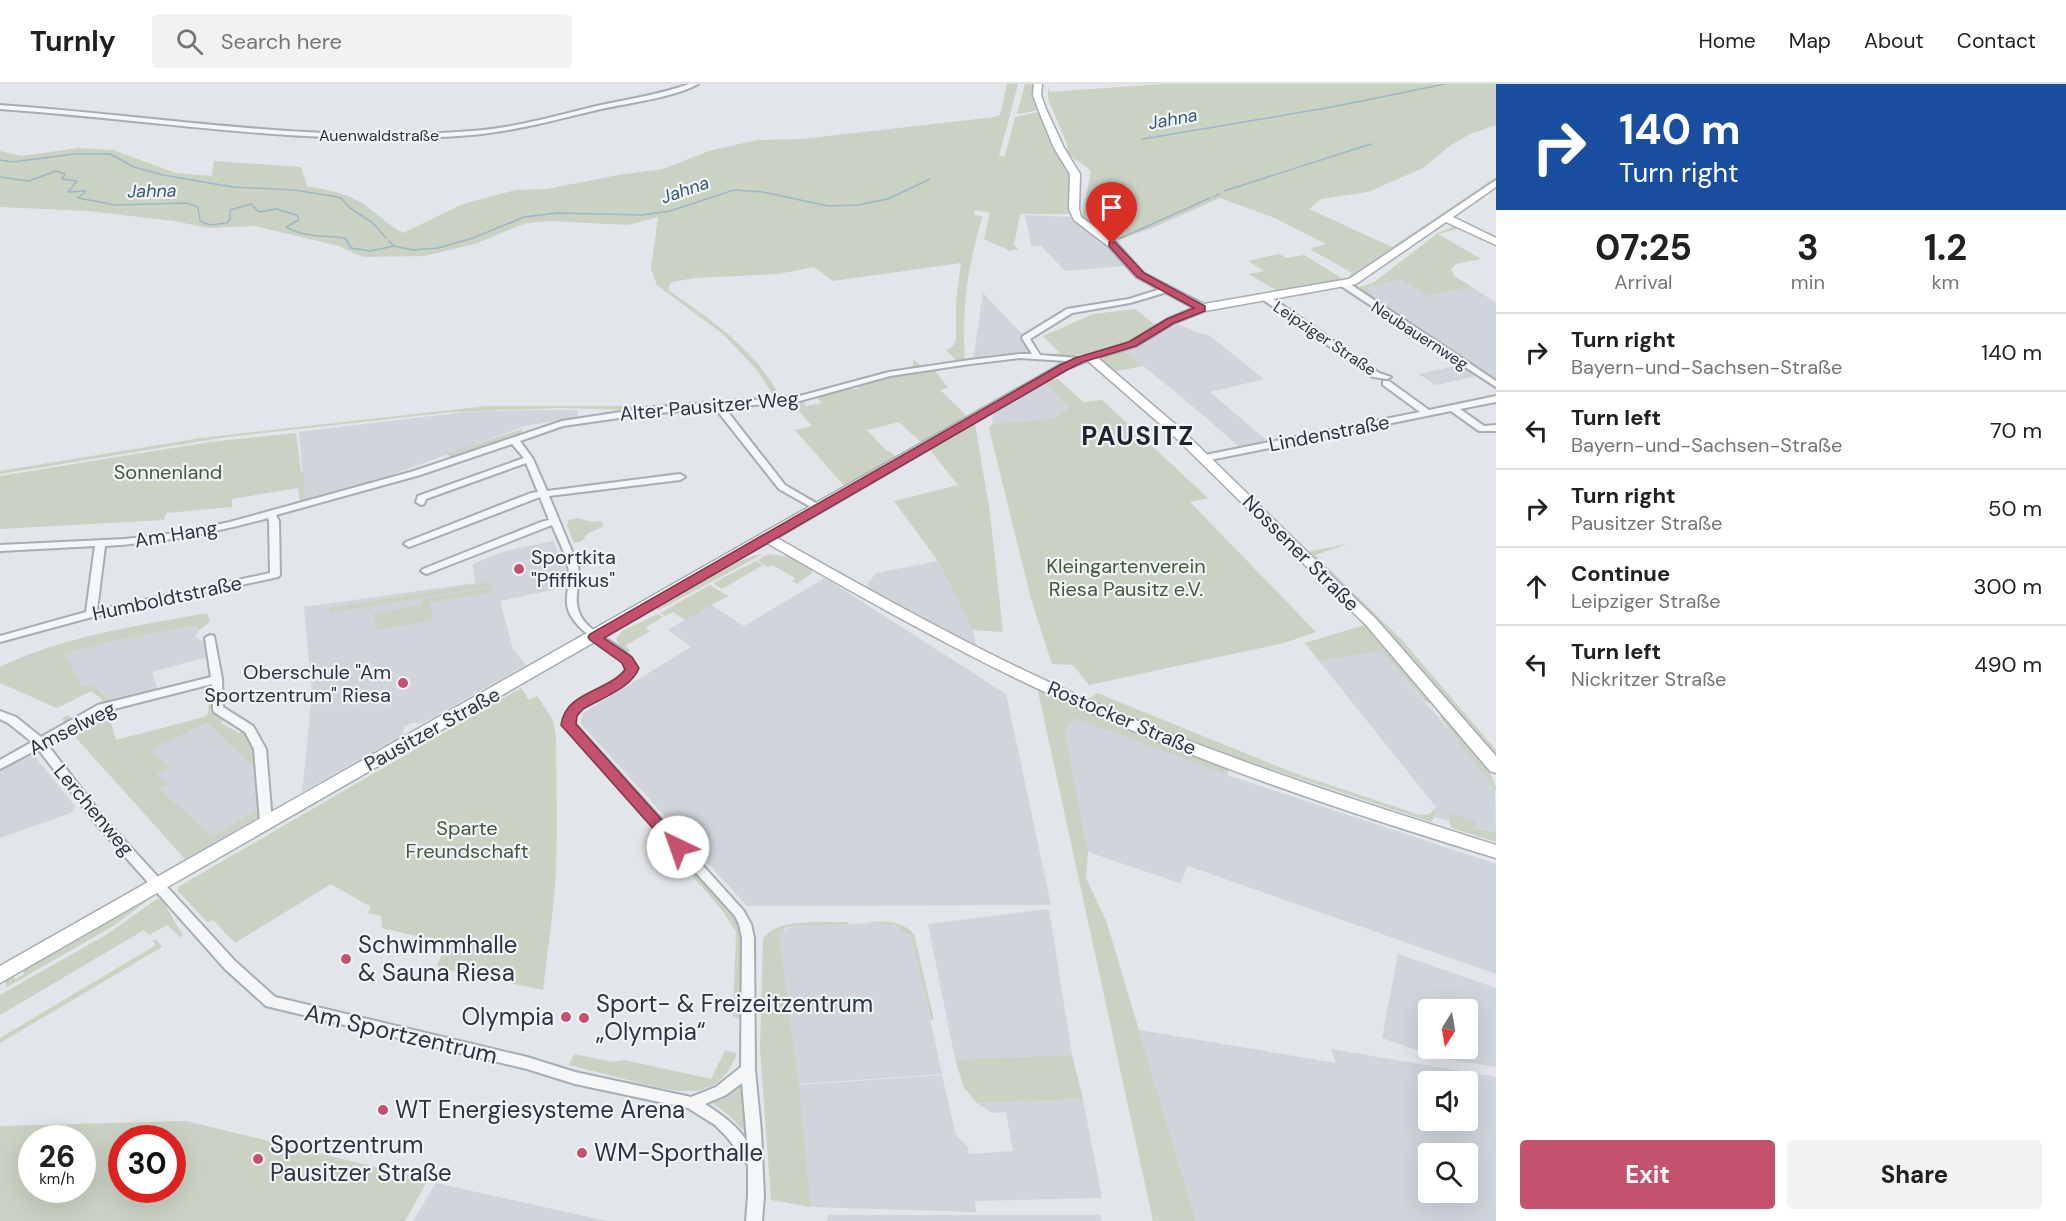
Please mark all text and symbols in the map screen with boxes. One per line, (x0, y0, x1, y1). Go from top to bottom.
search box (152, 14, 572, 68)
text: Turnly (30, 23, 116, 60)
icon: search (173, 25, 206, 58)
text: Search here (221, 27, 342, 56)
text: Home (1698, 27, 1756, 55)
text: Map (1789, 27, 1831, 55)
text: About (1864, 27, 1924, 55)
text: Contact (1957, 27, 2036, 55)
text: 140 m (1619, 102, 1741, 157)
water label: Jahna (1147, 103, 1199, 135)
icon: right (1520, 108, 1598, 186)
street label: Auenwaldstraße (319, 125, 439, 146)
text: Turn right (1619, 155, 1739, 190)
water label: Jahna (658, 171, 712, 209)
water label: Jahna (127, 179, 177, 203)
pin (1086, 182, 1137, 244)
icon: arrive (1095, 191, 1128, 224)
text: 07:25 (1595, 224, 1692, 271)
text: 3 (1797, 224, 1819, 271)
text: 1.2 (1924, 224, 1967, 271)
text: Arrival (1614, 269, 1673, 295)
text: min (1791, 269, 1825, 295)
text: km (1932, 269, 1959, 295)
street label: Leipziger Straße (1269, 296, 1380, 381)
street label: Neubauernweg (1367, 296, 1472, 375)
text: Turn right (1571, 325, 1676, 354)
icon: right (1520, 336, 1553, 369)
text: 140 m (1981, 338, 2042, 367)
text: Bayern-und-Sachsen-Straße (1571, 354, 1842, 380)
street label: Alter Pausitzer Weg (618, 385, 800, 427)
text: Turn left (1571, 403, 1661, 432)
street label: Lindenstraße (1267, 409, 1391, 457)
icon: left (1520, 414, 1553, 447)
text: 70 m (1990, 416, 2042, 445)
district label: PAUSITZ (1081, 419, 1195, 453)
text: Bayern-und-Sachsen-Straße (1571, 432, 1842, 458)
park label: Sonnenland (114, 459, 222, 485)
text: Turn right (1571, 481, 1676, 510)
street label: Nossener Straße (1237, 489, 1365, 617)
icon: right (1520, 492, 1553, 525)
text: 50 m (1988, 494, 2042, 523)
text: Pausitzer Straße (1571, 510, 1722, 536)
street label: Am Hang (133, 515, 219, 553)
place label: Sportkita "Pfiffikus" (531, 544, 616, 593)
park label: Kleingartenverein Riesa Pausitz e.V. (1046, 553, 1206, 602)
text: Continue (1571, 559, 1670, 588)
marker: Sportkita "Pfiffikus" (512, 562, 526, 576)
street label: Humboldtstraße (90, 569, 244, 627)
icon: ahead (1520, 570, 1553, 603)
text: 300 m (1973, 572, 2042, 601)
text: Leipziger Straße (1571, 588, 1721, 614)
text: Turn left (1571, 637, 1661, 666)
icon: left (1520, 648, 1553, 681)
text: 490 m (1974, 650, 2042, 679)
place label: Oberschule "Am Sportzentrum" Riesa (204, 659, 391, 708)
text: Nickritzer Straße (1571, 666, 1726, 692)
street label: Rostocker Straße (1044, 675, 1200, 761)
marker: Oberschule "Am Sportzentrum" Riesa (396, 676, 410, 690)
street label: Pausitzer Straße (359, 681, 505, 777)
street label: Amselweg (24, 695, 120, 761)
street label: Lerchenweg (48, 759, 140, 861)
park label: Sparte Freundschaft (405, 815, 529, 864)
position arrow (646, 815, 710, 879)
place label: Schwimmhalle & Sauna Riesa (358, 929, 517, 988)
marker: Schwimmhalle & Sauna Riesa (339, 952, 353, 966)
place label: Sport- & Freizeitzentrum „Olympia“ (596, 988, 873, 1047)
street label: Am Sportzentrum (302, 996, 501, 1071)
north arrow (1418, 999, 1478, 1059)
map controls (1418, 999, 1478, 1203)
place label: Olympia (462, 1001, 554, 1032)
marker: Olympia (559, 1010, 573, 1024)
marker: Sport- & Freizeitzentrum „Olympia“ (577, 1011, 591, 1025)
button: sound (1418, 1071, 1478, 1131)
place label: WT Energiesysteme Arena (395, 1094, 685, 1125)
marker: WT Energiesysteme Arena (376, 1103, 390, 1117)
speed limit sign: 30 (108, 1125, 186, 1203)
place label: Sportzentrum Pausitzer Straße (270, 1129, 452, 1188)
text: 26 (39, 1137, 75, 1176)
place label: WM-Sporthalle (594, 1137, 763, 1168)
button: Exit (1520, 1140, 1775, 1209)
button: Share (1787, 1140, 2042, 1209)
button: search (1418, 1143, 1478, 1203)
marker: WM-Sporthalle (575, 1146, 589, 1160)
marker: Sportzentrum Pausitzer Straße (251, 1152, 265, 1166)
text: km/h (39, 1169, 75, 1189)

